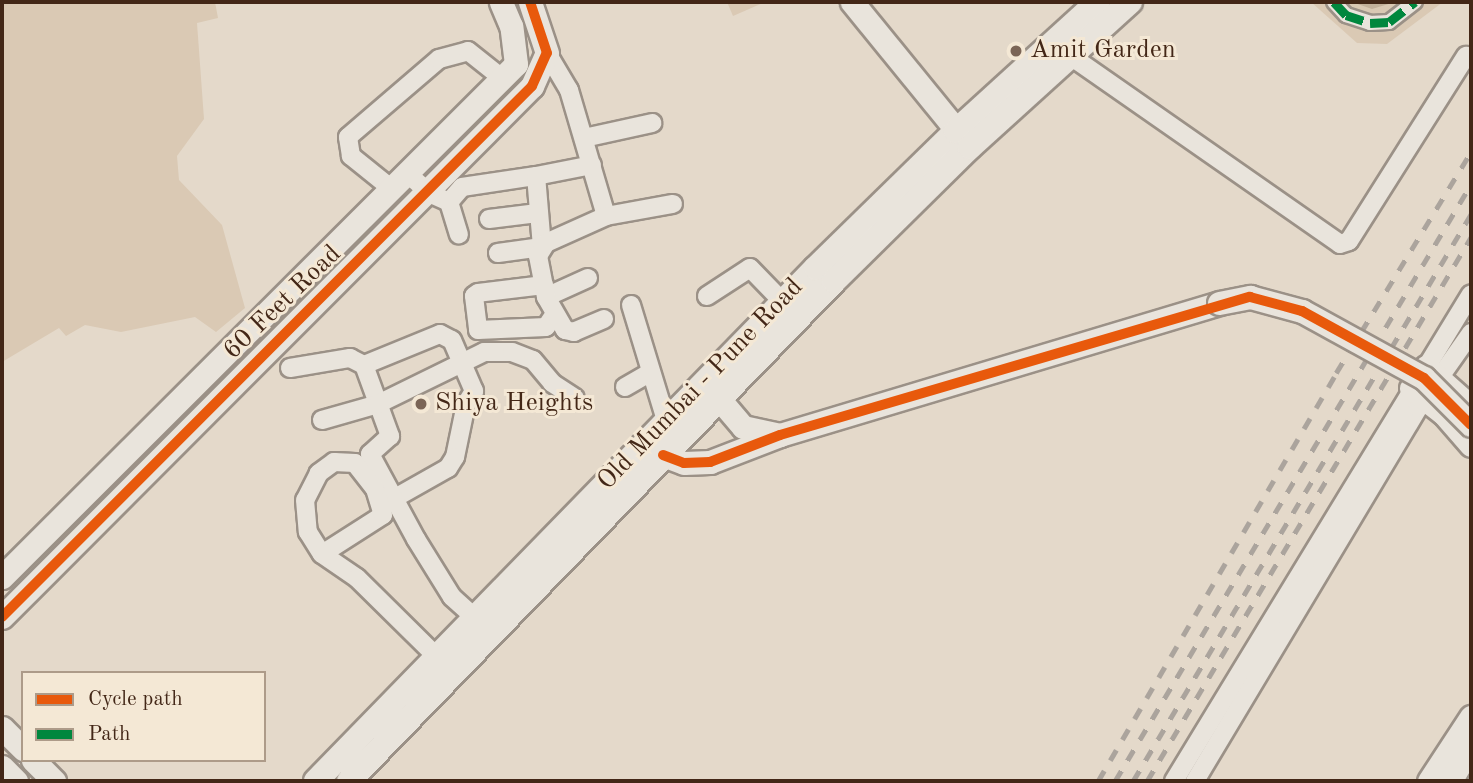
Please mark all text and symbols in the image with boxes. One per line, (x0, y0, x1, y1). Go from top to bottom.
place label: Amit Garden (1030, 35, 1176, 67)
marker: Amit Garden (1008, 43, 1024, 59)
street label: 60 Feet Road (218, 239, 348, 367)
street label: Old Mumbai - Pune Road (592, 273, 810, 497)
place label: Shiya Heights (435, 388, 593, 420)
marker: Shiya Heights (413, 396, 429, 412)
legend (21, 671, 266, 762)
text: Cycle path (88, 689, 183, 710)
text: Path (88, 724, 131, 745)

